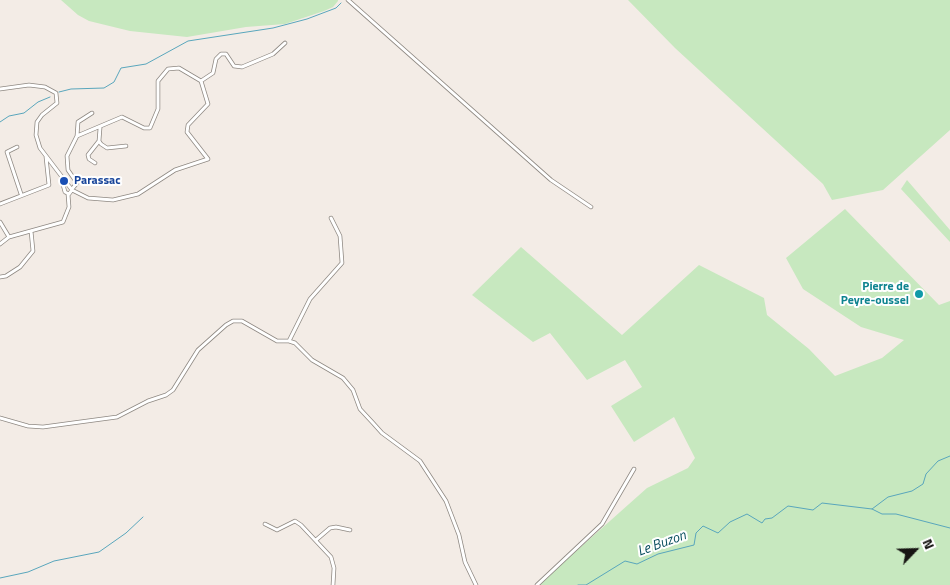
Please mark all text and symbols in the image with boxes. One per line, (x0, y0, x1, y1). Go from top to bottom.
place label: Parassac (74, 174, 121, 188)
marker: Parassac (58, 175, 70, 187)
place label: Pierre de Peyre-oussel (841, 280, 909, 308)
marker: Pierre de Peyre-oussel (913, 288, 925, 300)
north arrow (890, 525, 940, 575)
water label: Le Buzon (636, 528, 688, 560)
text: N (918, 535, 941, 552)

